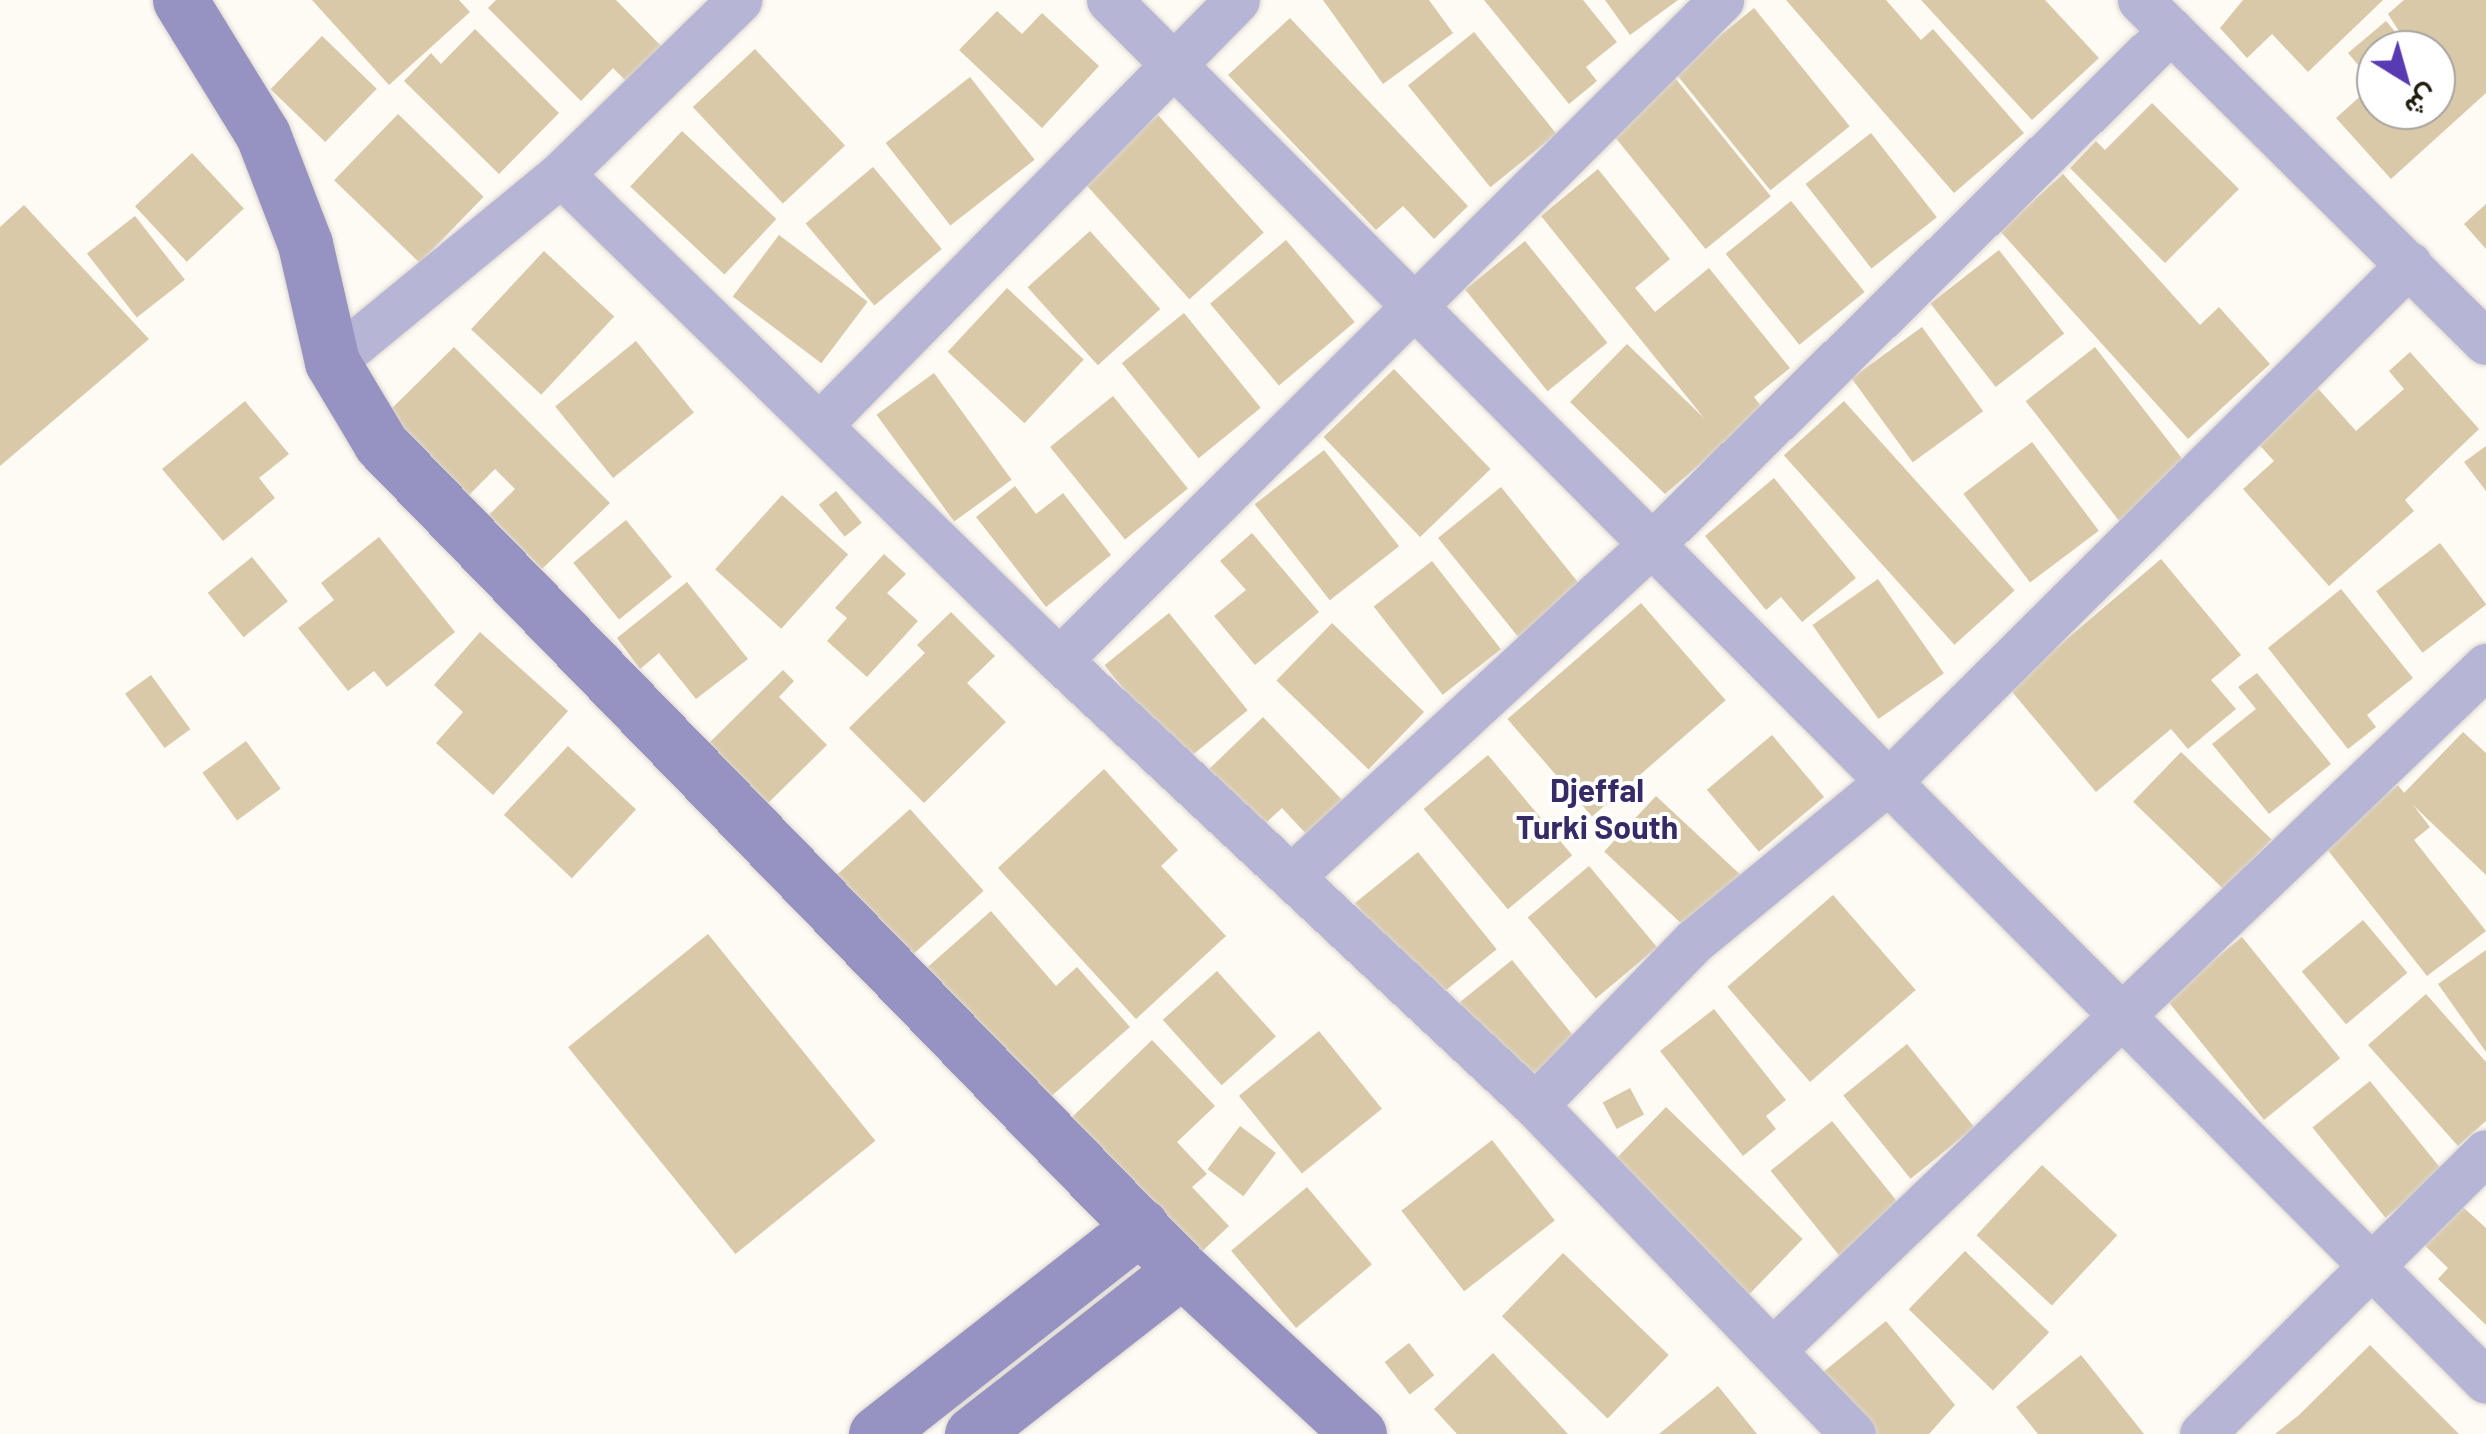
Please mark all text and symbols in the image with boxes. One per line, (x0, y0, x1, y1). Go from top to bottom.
north arrow (2356, 30, 2456, 130)
text: ش (2399, 79, 2447, 126)
district label: Djeffal Turki South (1516, 771, 1678, 846)

